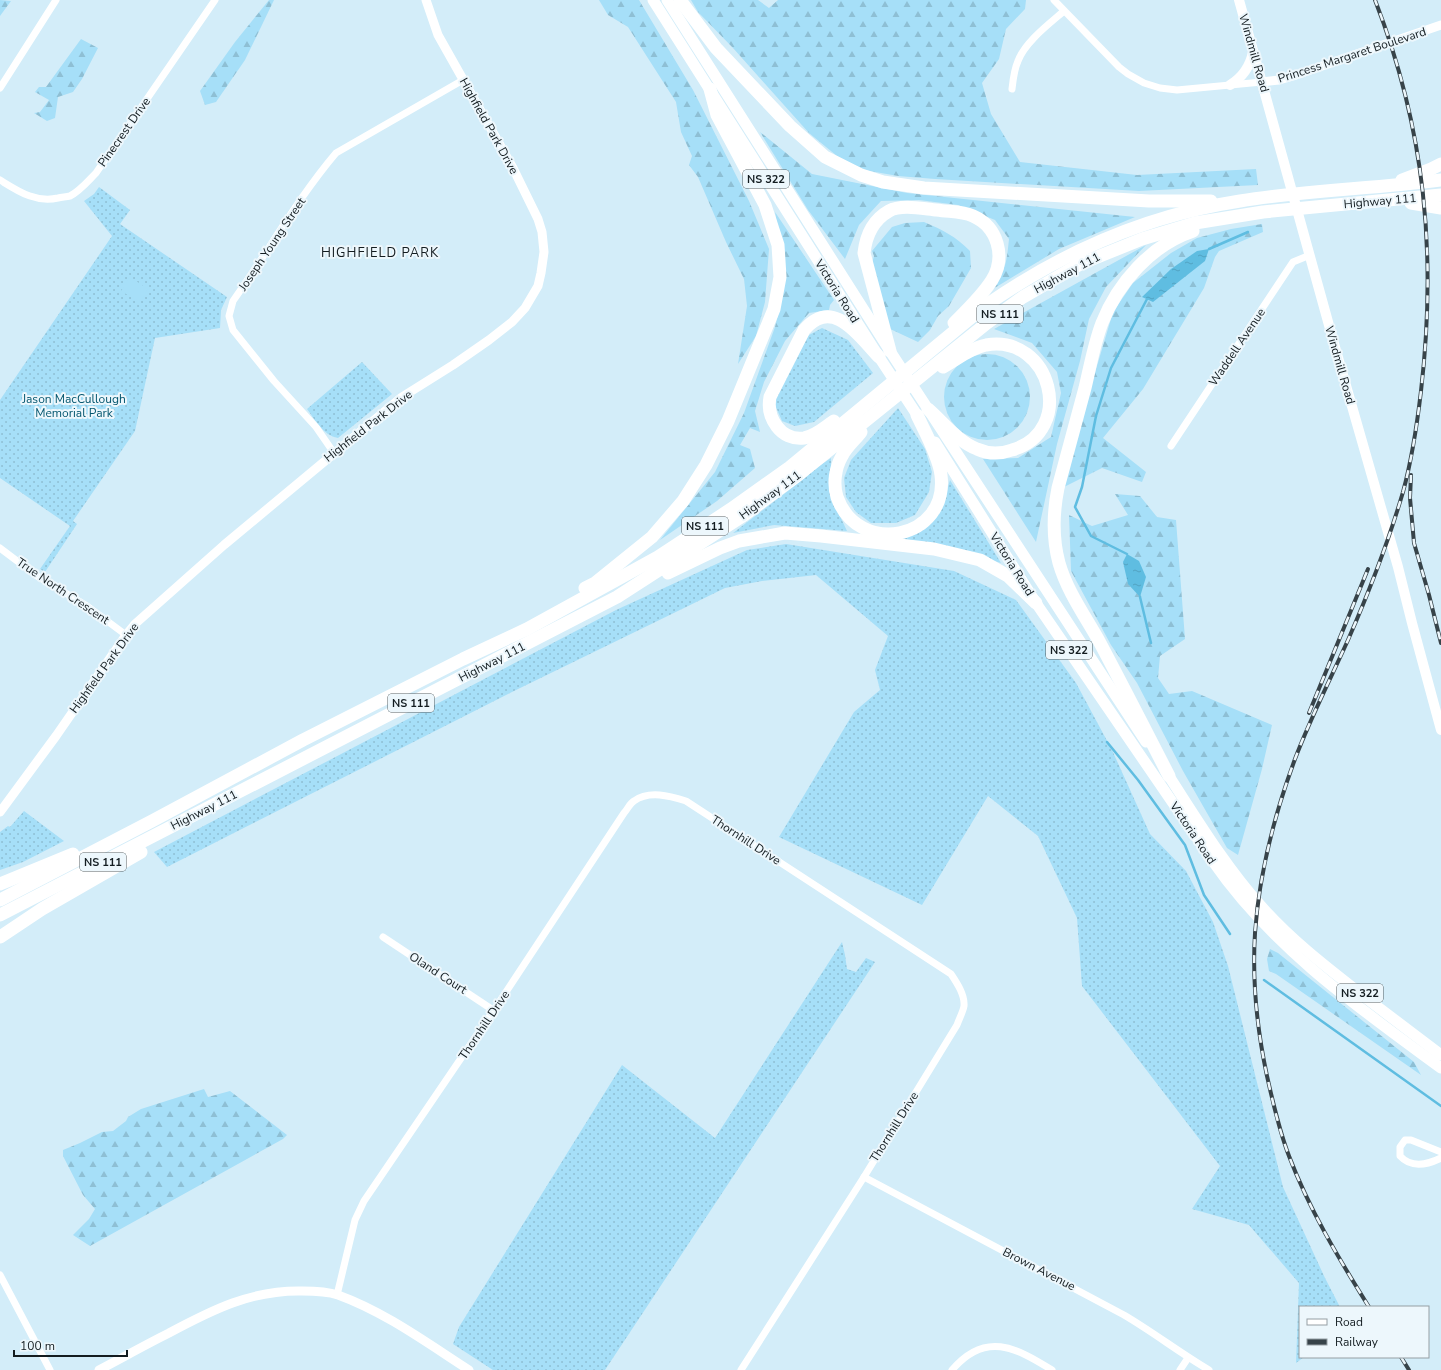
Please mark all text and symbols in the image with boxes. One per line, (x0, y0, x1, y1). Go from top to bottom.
street label: Windmill Road (1235, 12, 1273, 94)
street label: Princess Margaret Boulevard (1276, 23, 1428, 87)
street label: Highfield Park Drive (456, 75, 522, 177)
street label: Pinecrest Drive (94, 94, 154, 170)
road number: NS 322 (743, 170, 789, 188)
street label: Highway 111 (1343, 190, 1417, 212)
street label: Joseph Young Street (234, 194, 310, 294)
district label: HIGHFIELD PARK (321, 244, 439, 262)
street label: Highway 111 (1031, 249, 1103, 297)
street label: Victoria Road (811, 255, 863, 326)
road number: NS 111 (977, 305, 1023, 323)
street label: Waddell Avenue (1205, 305, 1269, 389)
street label: Windmill Road (1321, 324, 1359, 406)
street label: Highfield Park Drive (321, 386, 415, 466)
park label: Jason MacCullough Memorial Park (21, 391, 126, 421)
street label: Highway 111 (736, 467, 804, 523)
road number: NS 111 (682, 517, 728, 535)
street label: Victoria Road (986, 528, 1038, 599)
street label: True North Crescent (14, 554, 113, 628)
street label: Highfield Park Drive (66, 620, 142, 716)
street label: Highway 111 (456, 638, 528, 686)
road number: NS 322 (1046, 641, 1092, 659)
road number: NS 111 (388, 694, 434, 712)
street label: Highway 111 (168, 786, 240, 834)
street label: Victoria Road (1166, 798, 1220, 867)
street label: Thornhill Drive (708, 811, 784, 869)
road number: NS 111 (80, 853, 126, 871)
street label: Oland Court (406, 948, 471, 998)
road number: NS 322 (1337, 984, 1383, 1002)
street label: Thornhill Drive (455, 987, 513, 1063)
street label: Thornhill Drive (866, 1089, 922, 1165)
street label: Brown Avenue (1000, 1244, 1078, 1294)
legend (1299, 1306, 1429, 1358)
text: Road (1335, 1314, 1363, 1330)
scale bar (14, 1332, 127, 1358)
text: Railway (1335, 1334, 1379, 1350)
text: 100 m (20, 1338, 55, 1354)

